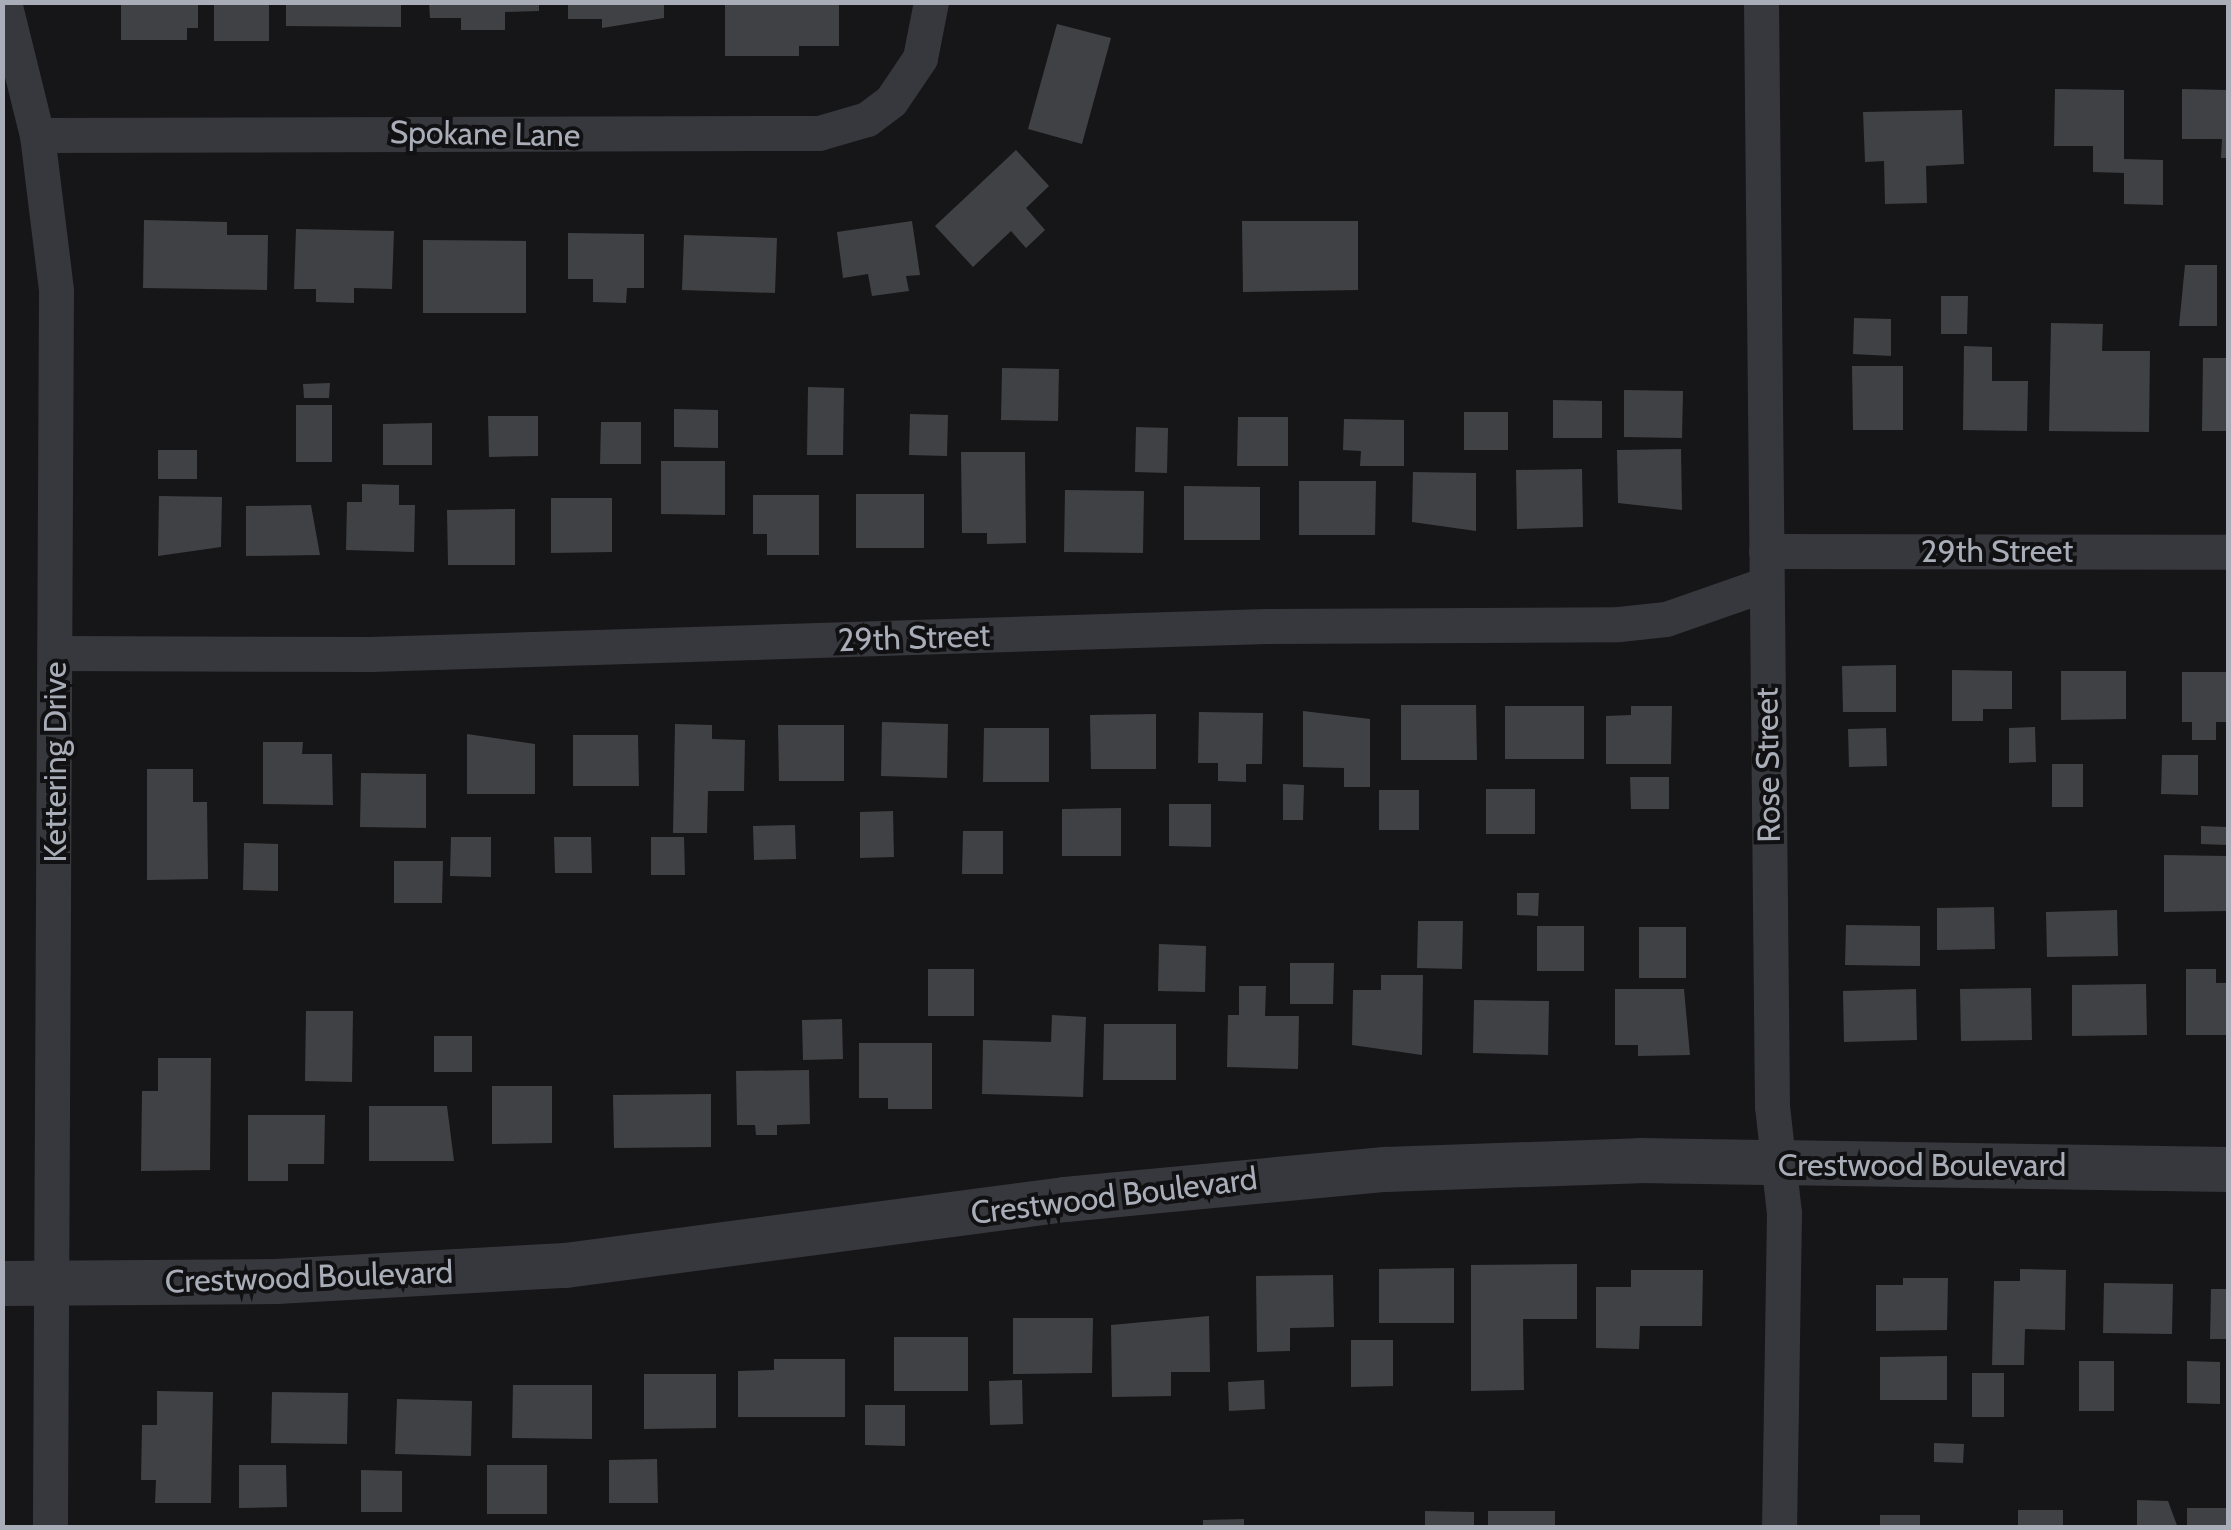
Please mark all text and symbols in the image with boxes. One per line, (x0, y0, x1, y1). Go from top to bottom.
street label: Spokane Lane (389, 113, 581, 155)
street label: 29th Street (1921, 532, 2073, 570)
street label: 29th Street (837, 616, 991, 660)
street label: Kettering Drive (36, 662, 74, 862)
street label: Rose Street (1747, 687, 1789, 843)
street label: Crestwood Boulevard (1778, 1146, 2066, 1184)
street label: Crestwood Boulevard (969, 1159, 1259, 1233)
street label: Crestwood Boulevard (164, 1253, 454, 1301)

